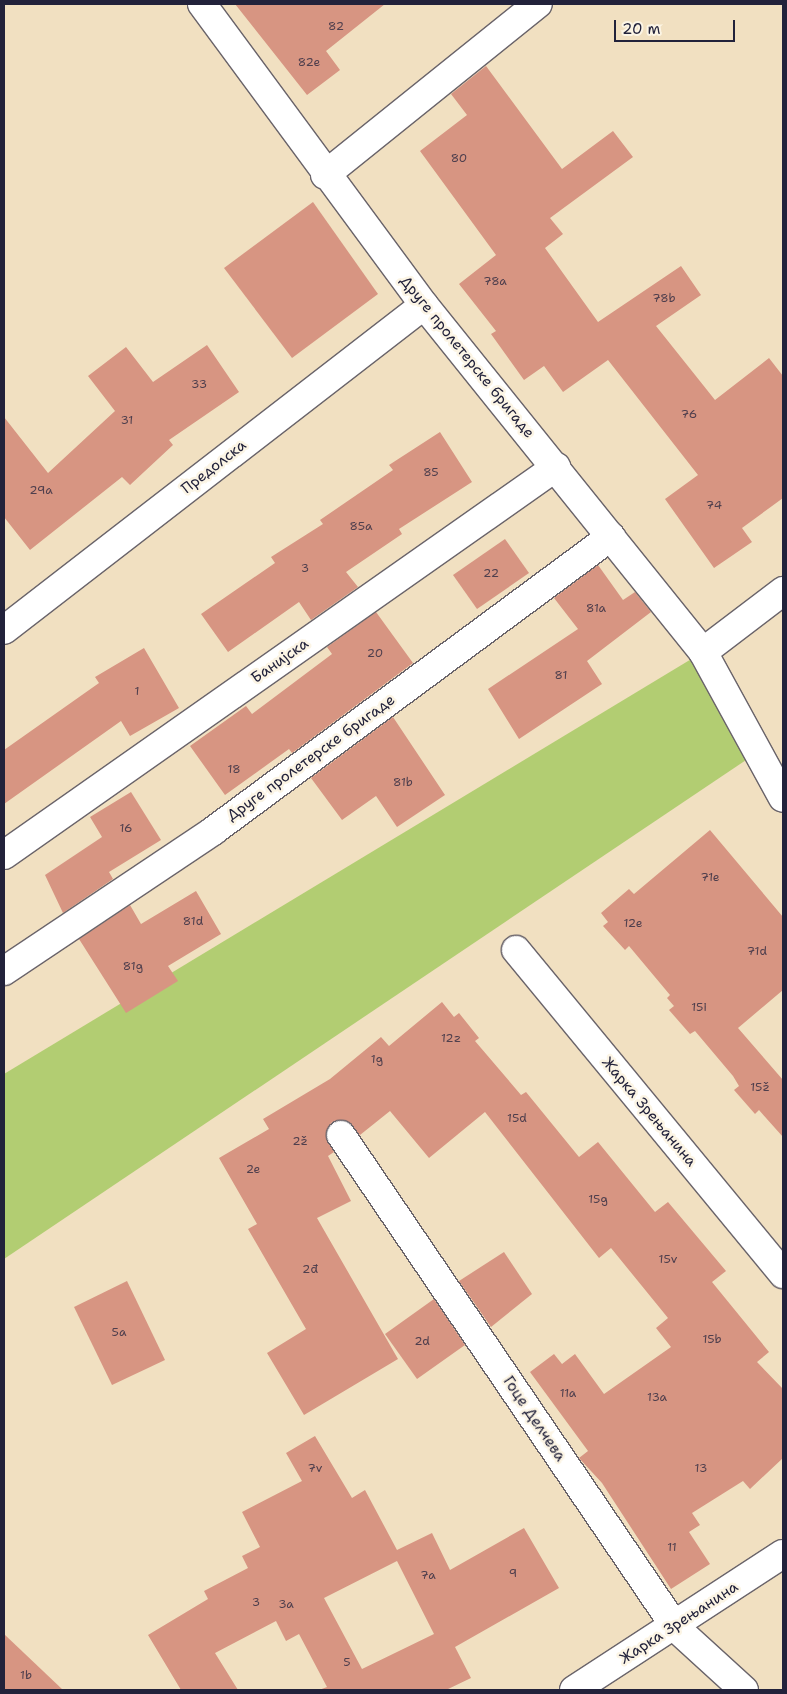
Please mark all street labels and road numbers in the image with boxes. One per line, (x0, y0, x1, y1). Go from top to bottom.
street label: Друге пролетерске бригаде (396, 272, 538, 442)
street label: Предолска (178, 436, 250, 498)
street label: Банијска (248, 635, 312, 687)
street label: Друге пролетерске бригаде (223, 691, 399, 825)
street label: Жарка Зрењанина (598, 1054, 700, 1170)
street label: Гоце Делчева (499, 1373, 569, 1465)
street label: Жарка Зрењанина (616, 1578, 742, 1668)

